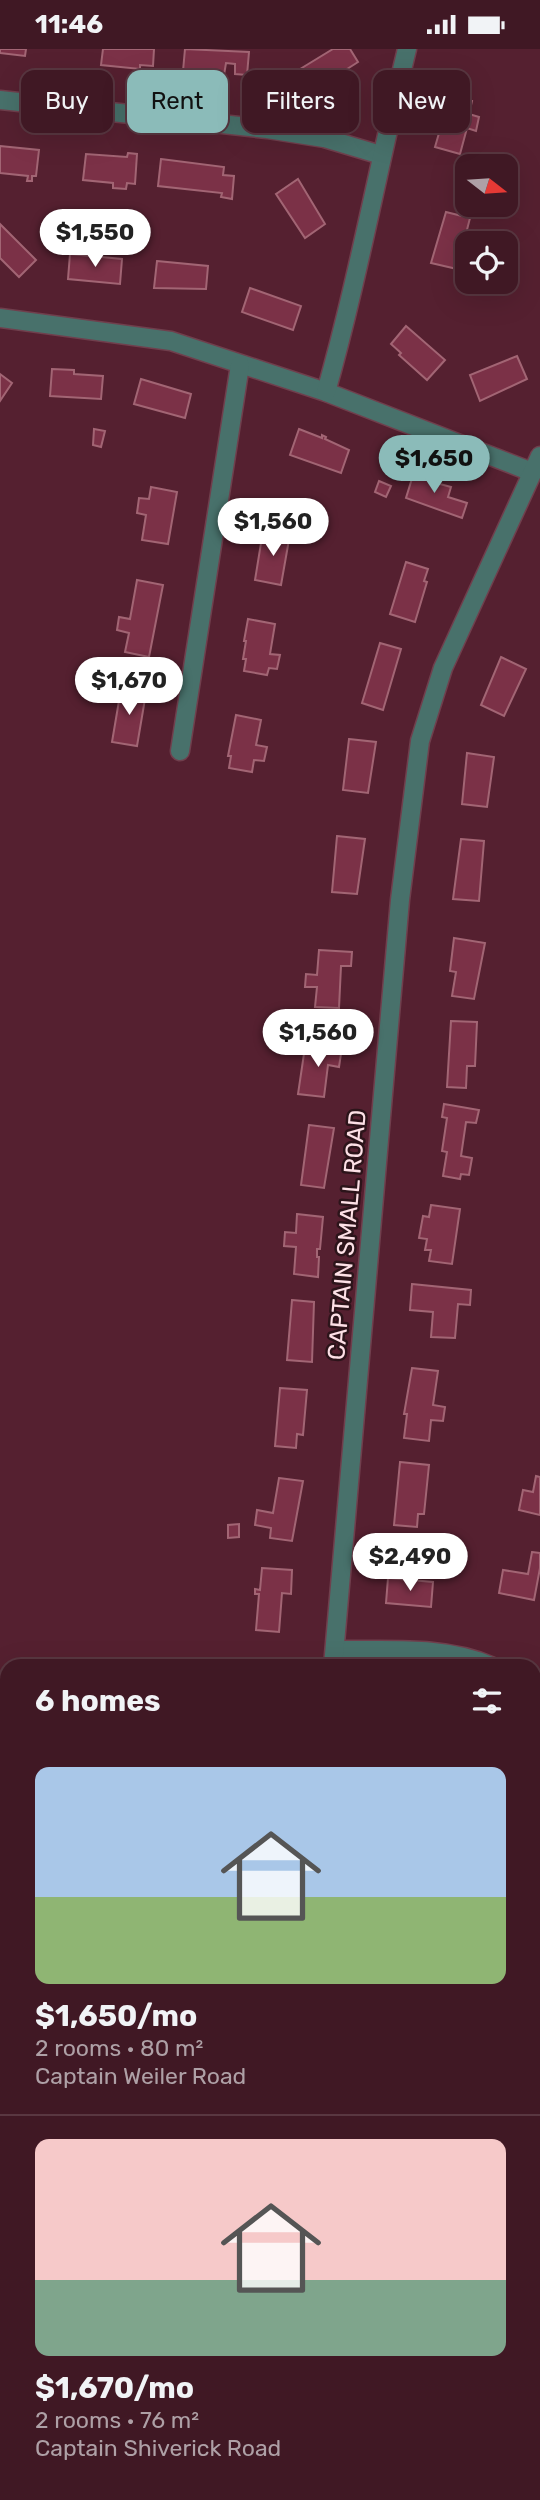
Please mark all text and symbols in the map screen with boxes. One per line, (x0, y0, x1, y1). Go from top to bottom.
text: 11:46 (35, 9, 103, 40)
chip: Buy (21, 70, 113, 133)
chip: Rent (127, 70, 228, 133)
chip: Filters (242, 70, 359, 133)
chip: New (373, 70, 470, 133)
north arrow (455, 154, 518, 217)
map controls (455, 154, 518, 294)
pin: $1,550 (38, 209, 152, 269)
text: $1,550 (56, 218, 134, 246)
button: locate (455, 231, 518, 294)
pin: $1,650 (377, 435, 491, 495)
text: $1,650 (395, 444, 473, 472)
pin: $1,560 (216, 498, 330, 558)
text: $1,560 (234, 507, 312, 535)
pin: $1,670 (72, 657, 186, 717)
text: $1,670 (91, 666, 167, 694)
pin: $1,560 (261, 1009, 375, 1069)
text: $1,560 (279, 1018, 357, 1046)
street label: CAPTAIN SMALL ROAD (322, 1109, 372, 1361)
pin: $2,490 (353, 1533, 467, 1593)
text: $2,490 (369, 1542, 451, 1570)
icon: filters (468, 1682, 506, 1720)
text: 6 homes (35, 1683, 161, 1719)
icon: home (208, 1813, 334, 1939)
text: $1,650/mo (35, 1998, 197, 2034)
text: 2 rooms · 80 m² (35, 2034, 203, 2062)
text: Captain Weiler Road (35, 2062, 246, 2090)
icon: home (208, 2185, 334, 2311)
text: $1,670/mo (35, 2370, 194, 2406)
text: 2 rooms · 76 m² (35, 2406, 199, 2434)
text: Captain Shiverick Road (35, 2434, 281, 2462)

